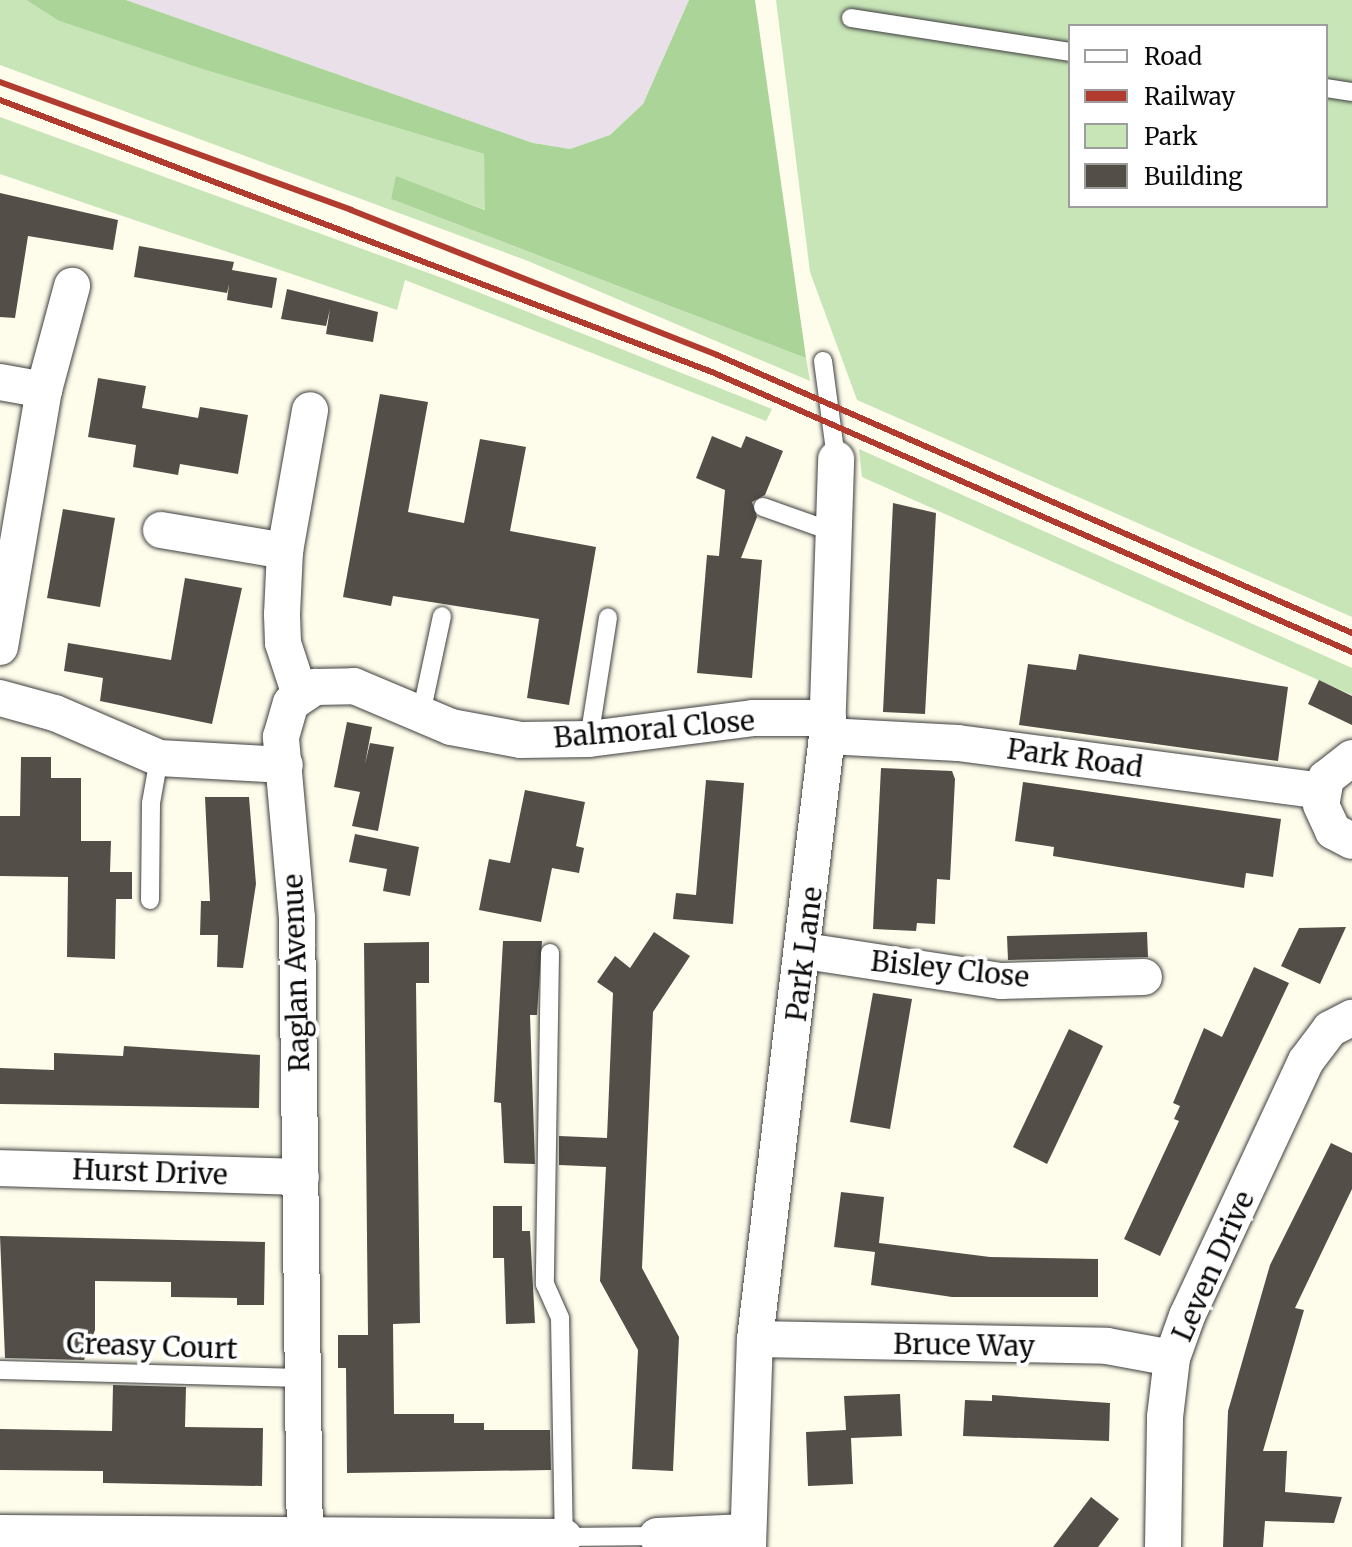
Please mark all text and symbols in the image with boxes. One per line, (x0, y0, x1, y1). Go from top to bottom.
legend (1068, 24, 1328, 208)
text: Road (1144, 41, 1202, 72)
text: Railway (1144, 81, 1235, 112)
text: Park (1144, 121, 1197, 152)
text: Building (1144, 161, 1243, 192)
street label: Balmoral Close (552, 703, 756, 755)
street label: Park Road (1005, 732, 1145, 784)
street label: Raglan Avenue (276, 873, 316, 1073)
street label: Park Lane (779, 885, 829, 1023)
street label: Bisley Close (869, 944, 1031, 994)
street label: Hurst Drive (72, 1152, 228, 1192)
street label: Leven Drive (1165, 1186, 1261, 1346)
street label: Creasy Court (66, 1326, 238, 1366)
street label: Bruce Way (893, 1327, 1035, 1363)

